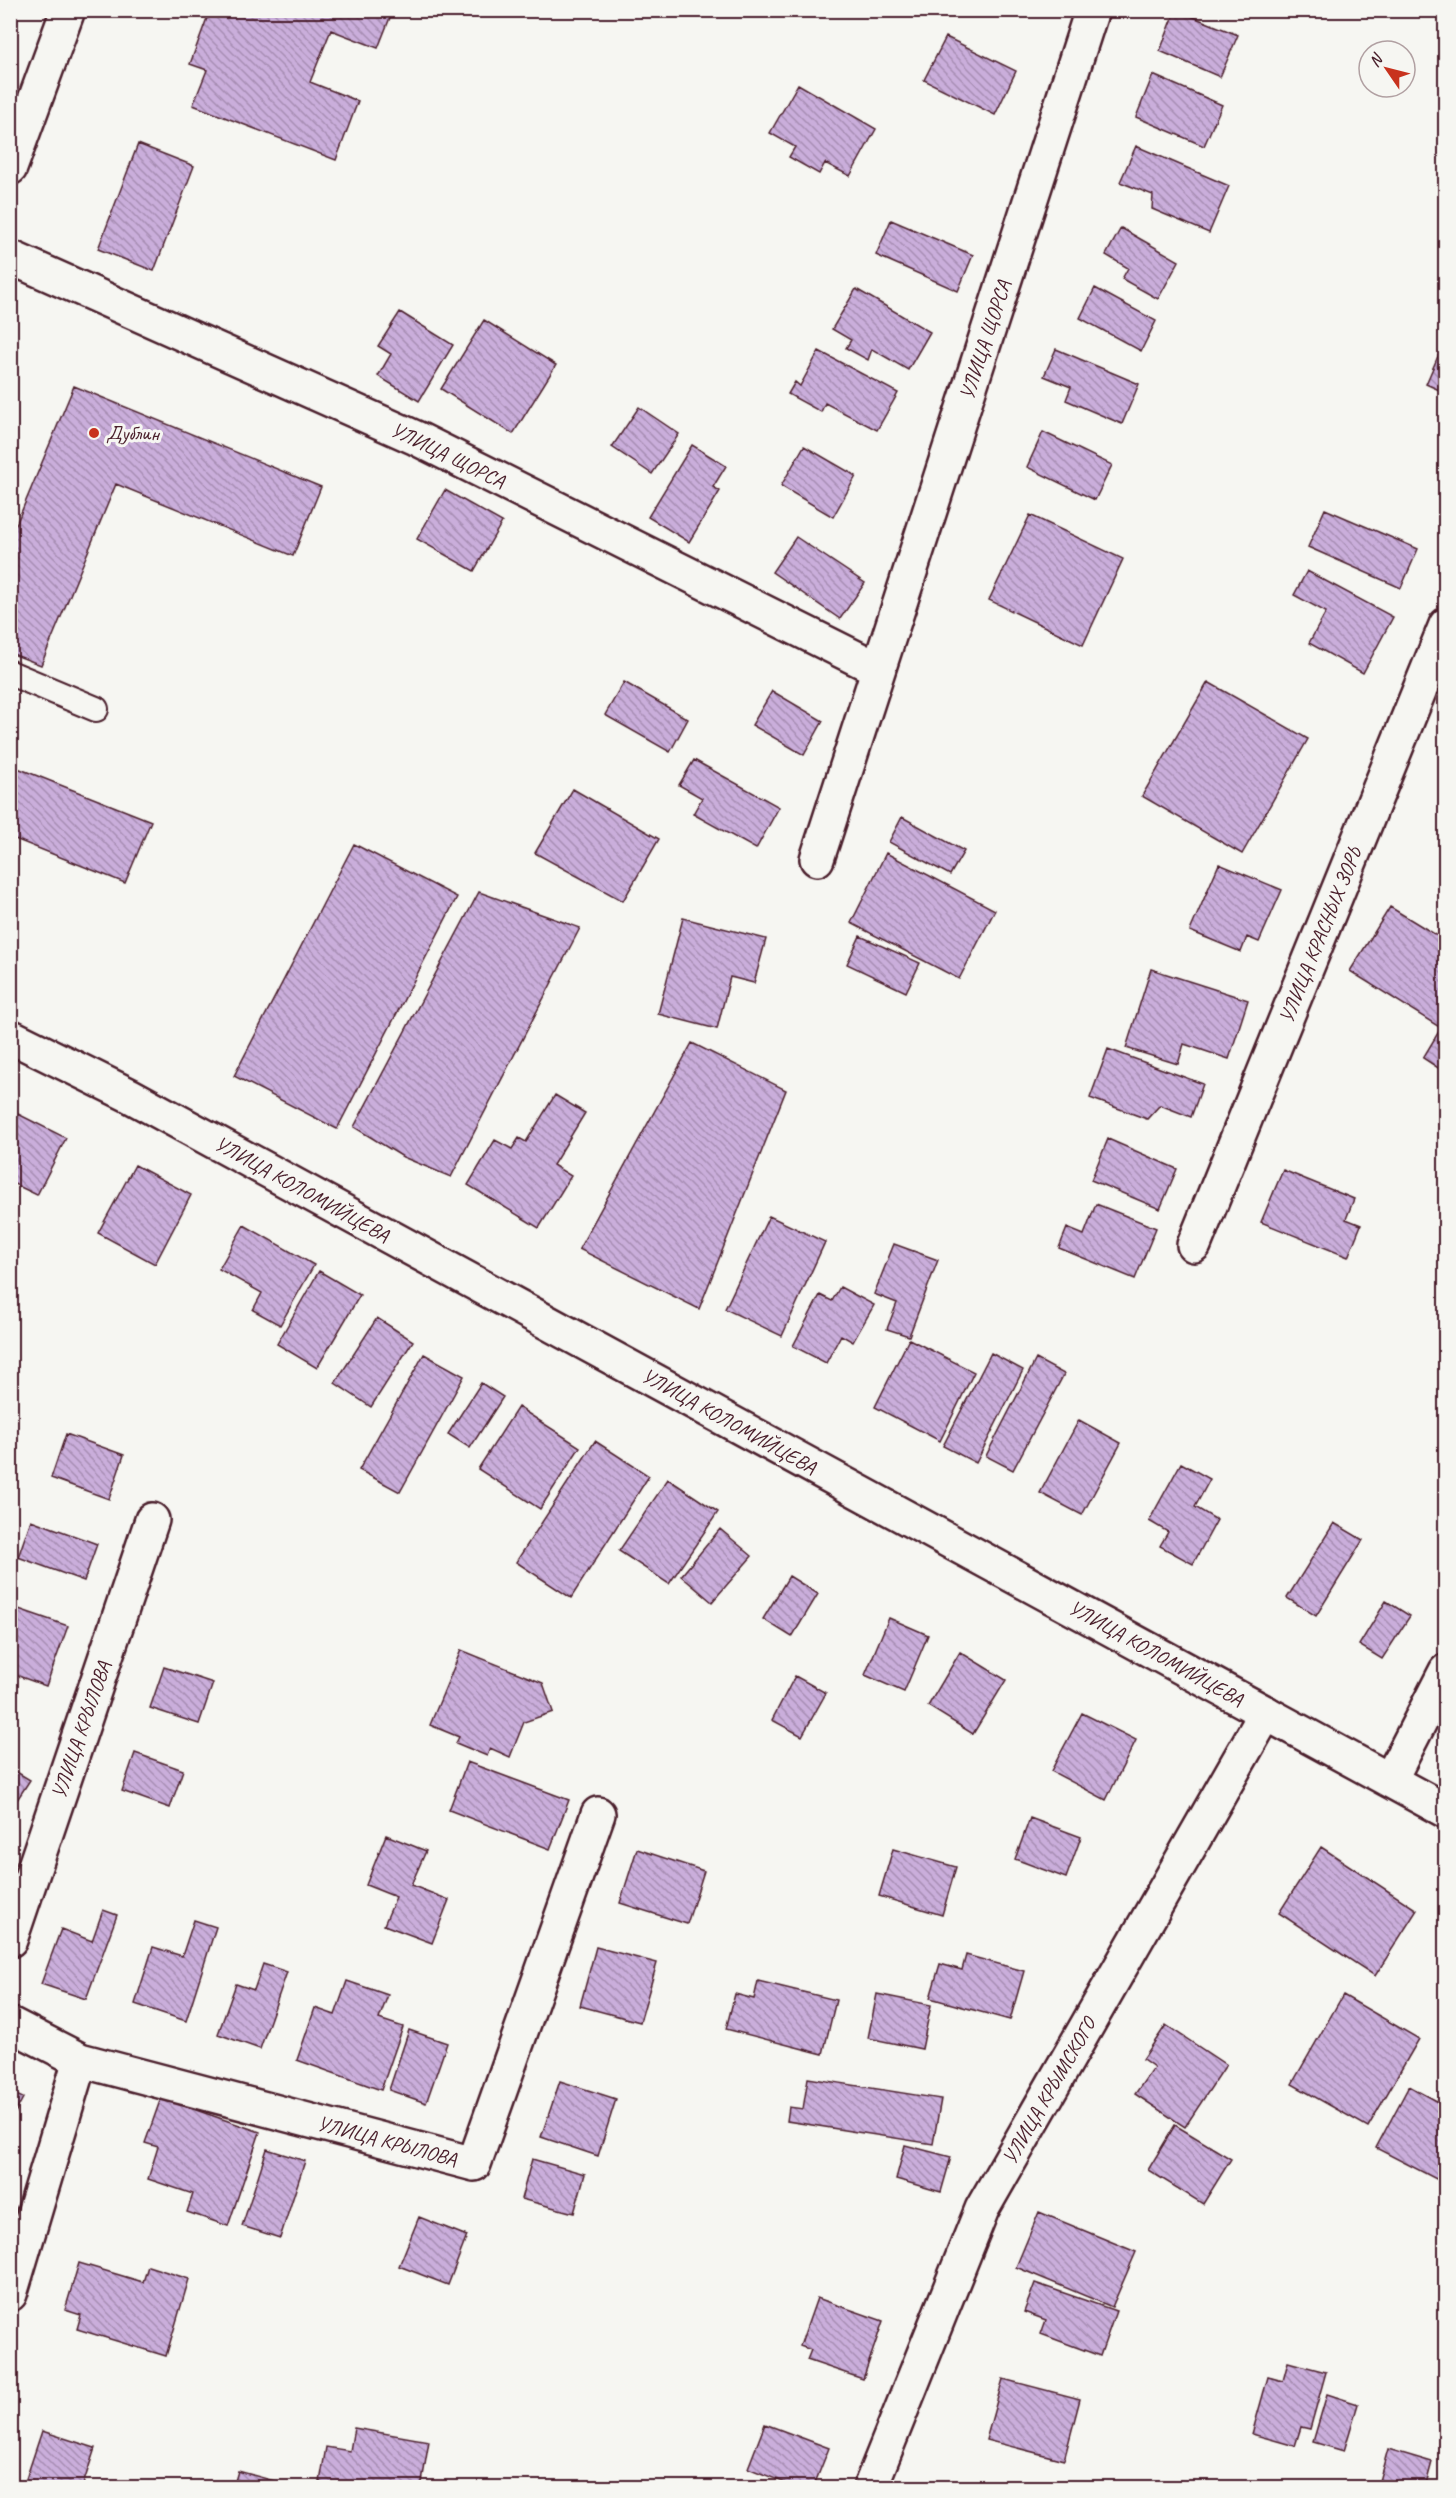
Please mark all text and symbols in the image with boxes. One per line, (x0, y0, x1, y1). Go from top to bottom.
north arrow (1357, 39, 1417, 99)
text: N (1364, 49, 1388, 71)
street label: УЛИЦА ЩОРСА (953, 277, 1017, 403)
street label: УЛИЦА ЩОРСА (387, 416, 510, 494)
place label: Дублин (106, 420, 160, 446)
marker: Дублин (87, 426, 101, 440)
street label: УЛИЦА КРАСНЫХ ЗОРЬ (1273, 842, 1368, 1027)
street label: УЛИЦА КОЛОМИЙЦЕВА (210, 1130, 394, 1248)
street label: УЛИЦА КОЛОМИЙЦЕВА (637, 1362, 821, 1480)
street label: УЛИЦА КОЛОМИЙЦЕВА (1064, 1594, 1248, 1712)
street label: УЛИЦА КРЫЛОВА (45, 1658, 117, 1802)
street label: УЛИЦА КРЫМСКОГО (997, 2011, 1103, 2169)
street label: УЛИЦА КРЫЛОВА (314, 2110, 460, 2172)

